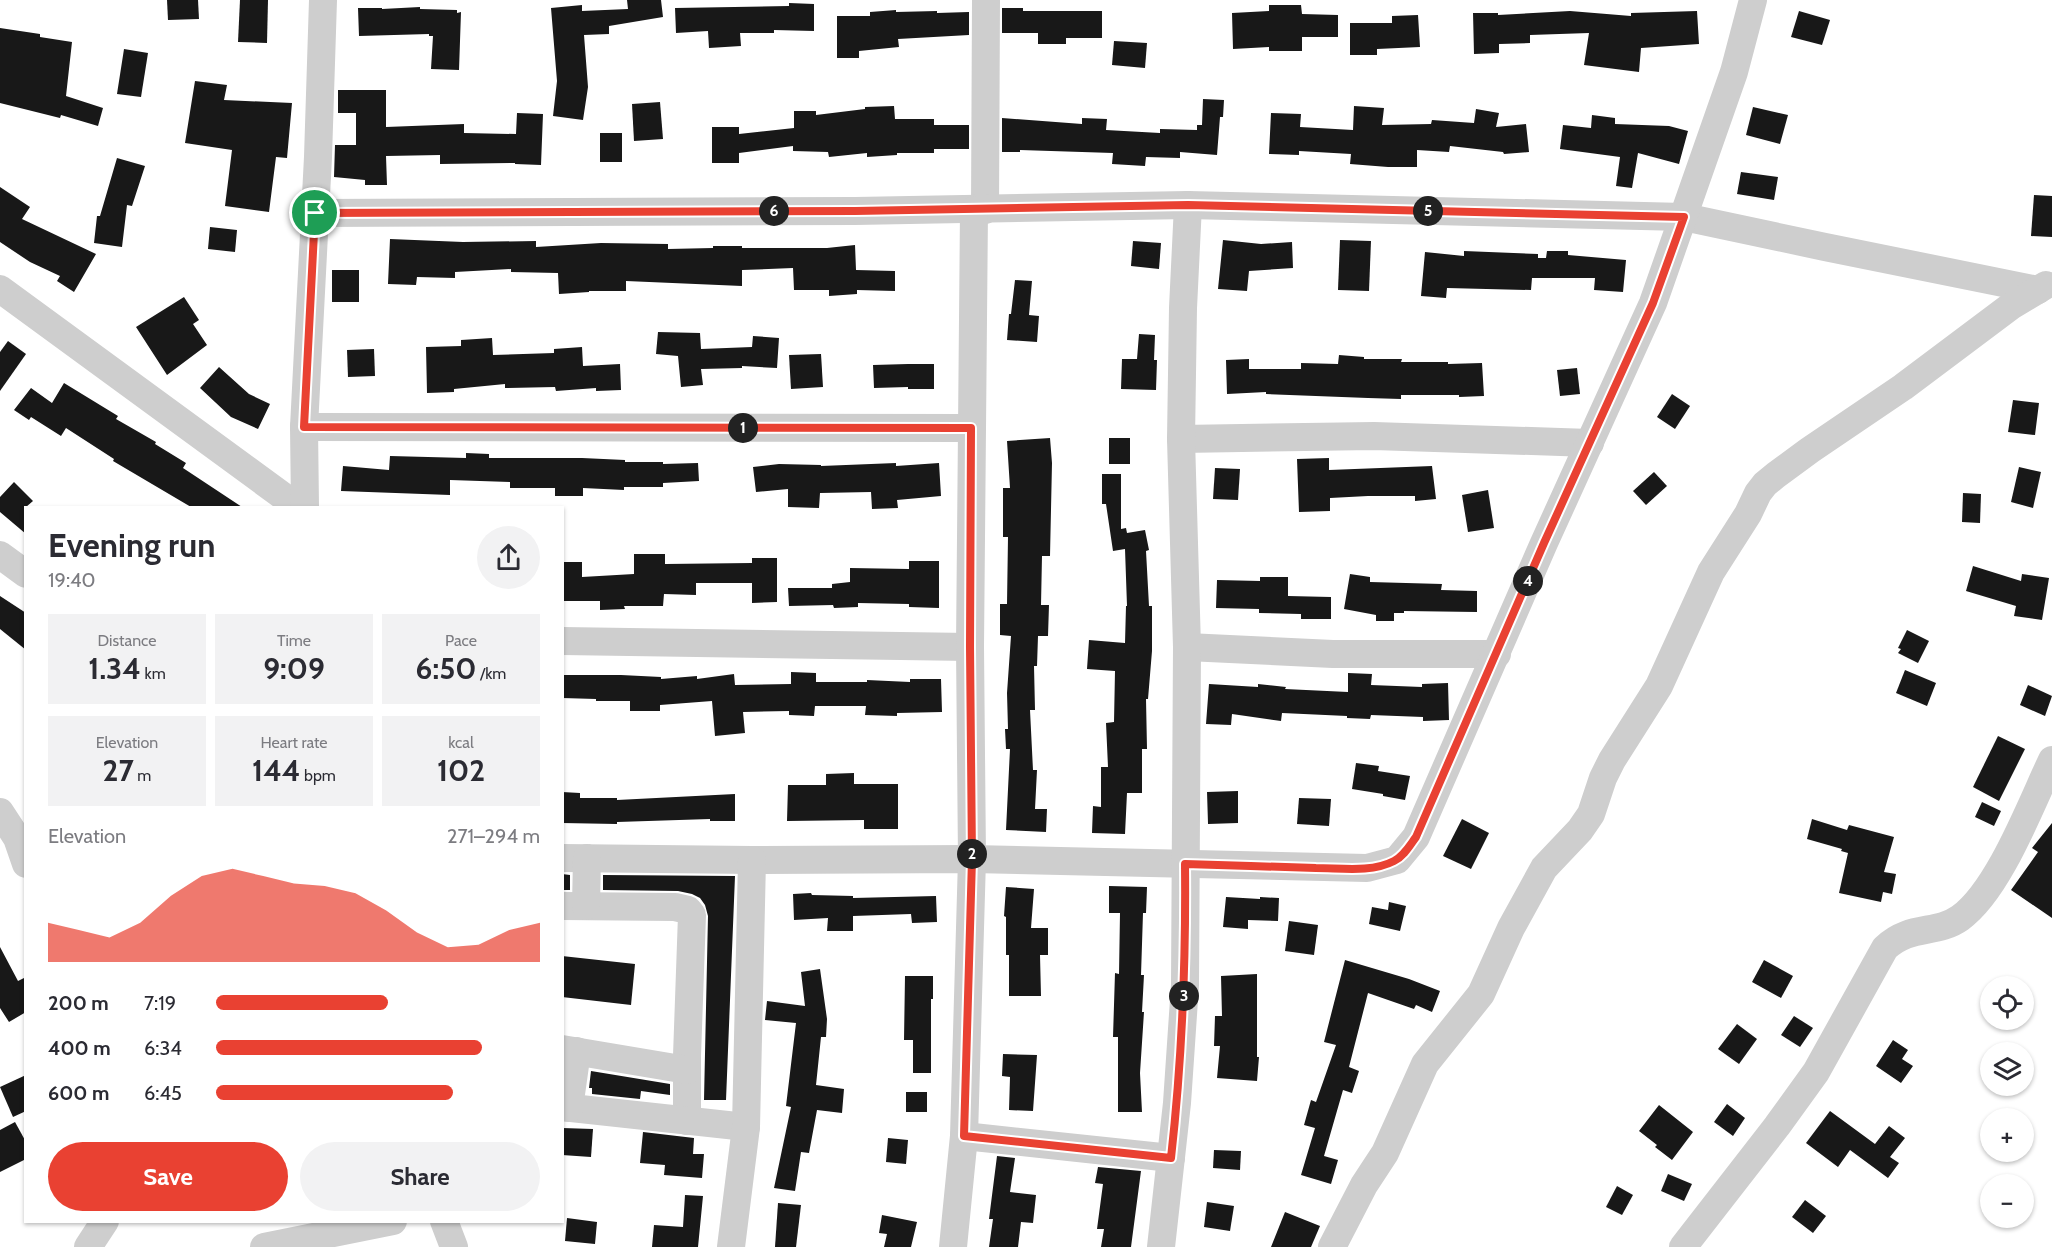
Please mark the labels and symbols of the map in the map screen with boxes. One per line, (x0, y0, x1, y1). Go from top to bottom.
pin (289, 187, 340, 238)
pin: 6 (759, 196, 789, 226)
pin: 5 (1413, 196, 1443, 226)
pin: 1 (728, 413, 758, 443)
pin: 4 (1513, 566, 1543, 596)
pin: 2 (957, 839, 987, 869)
pin: 3 (1169, 981, 1199, 1011)

